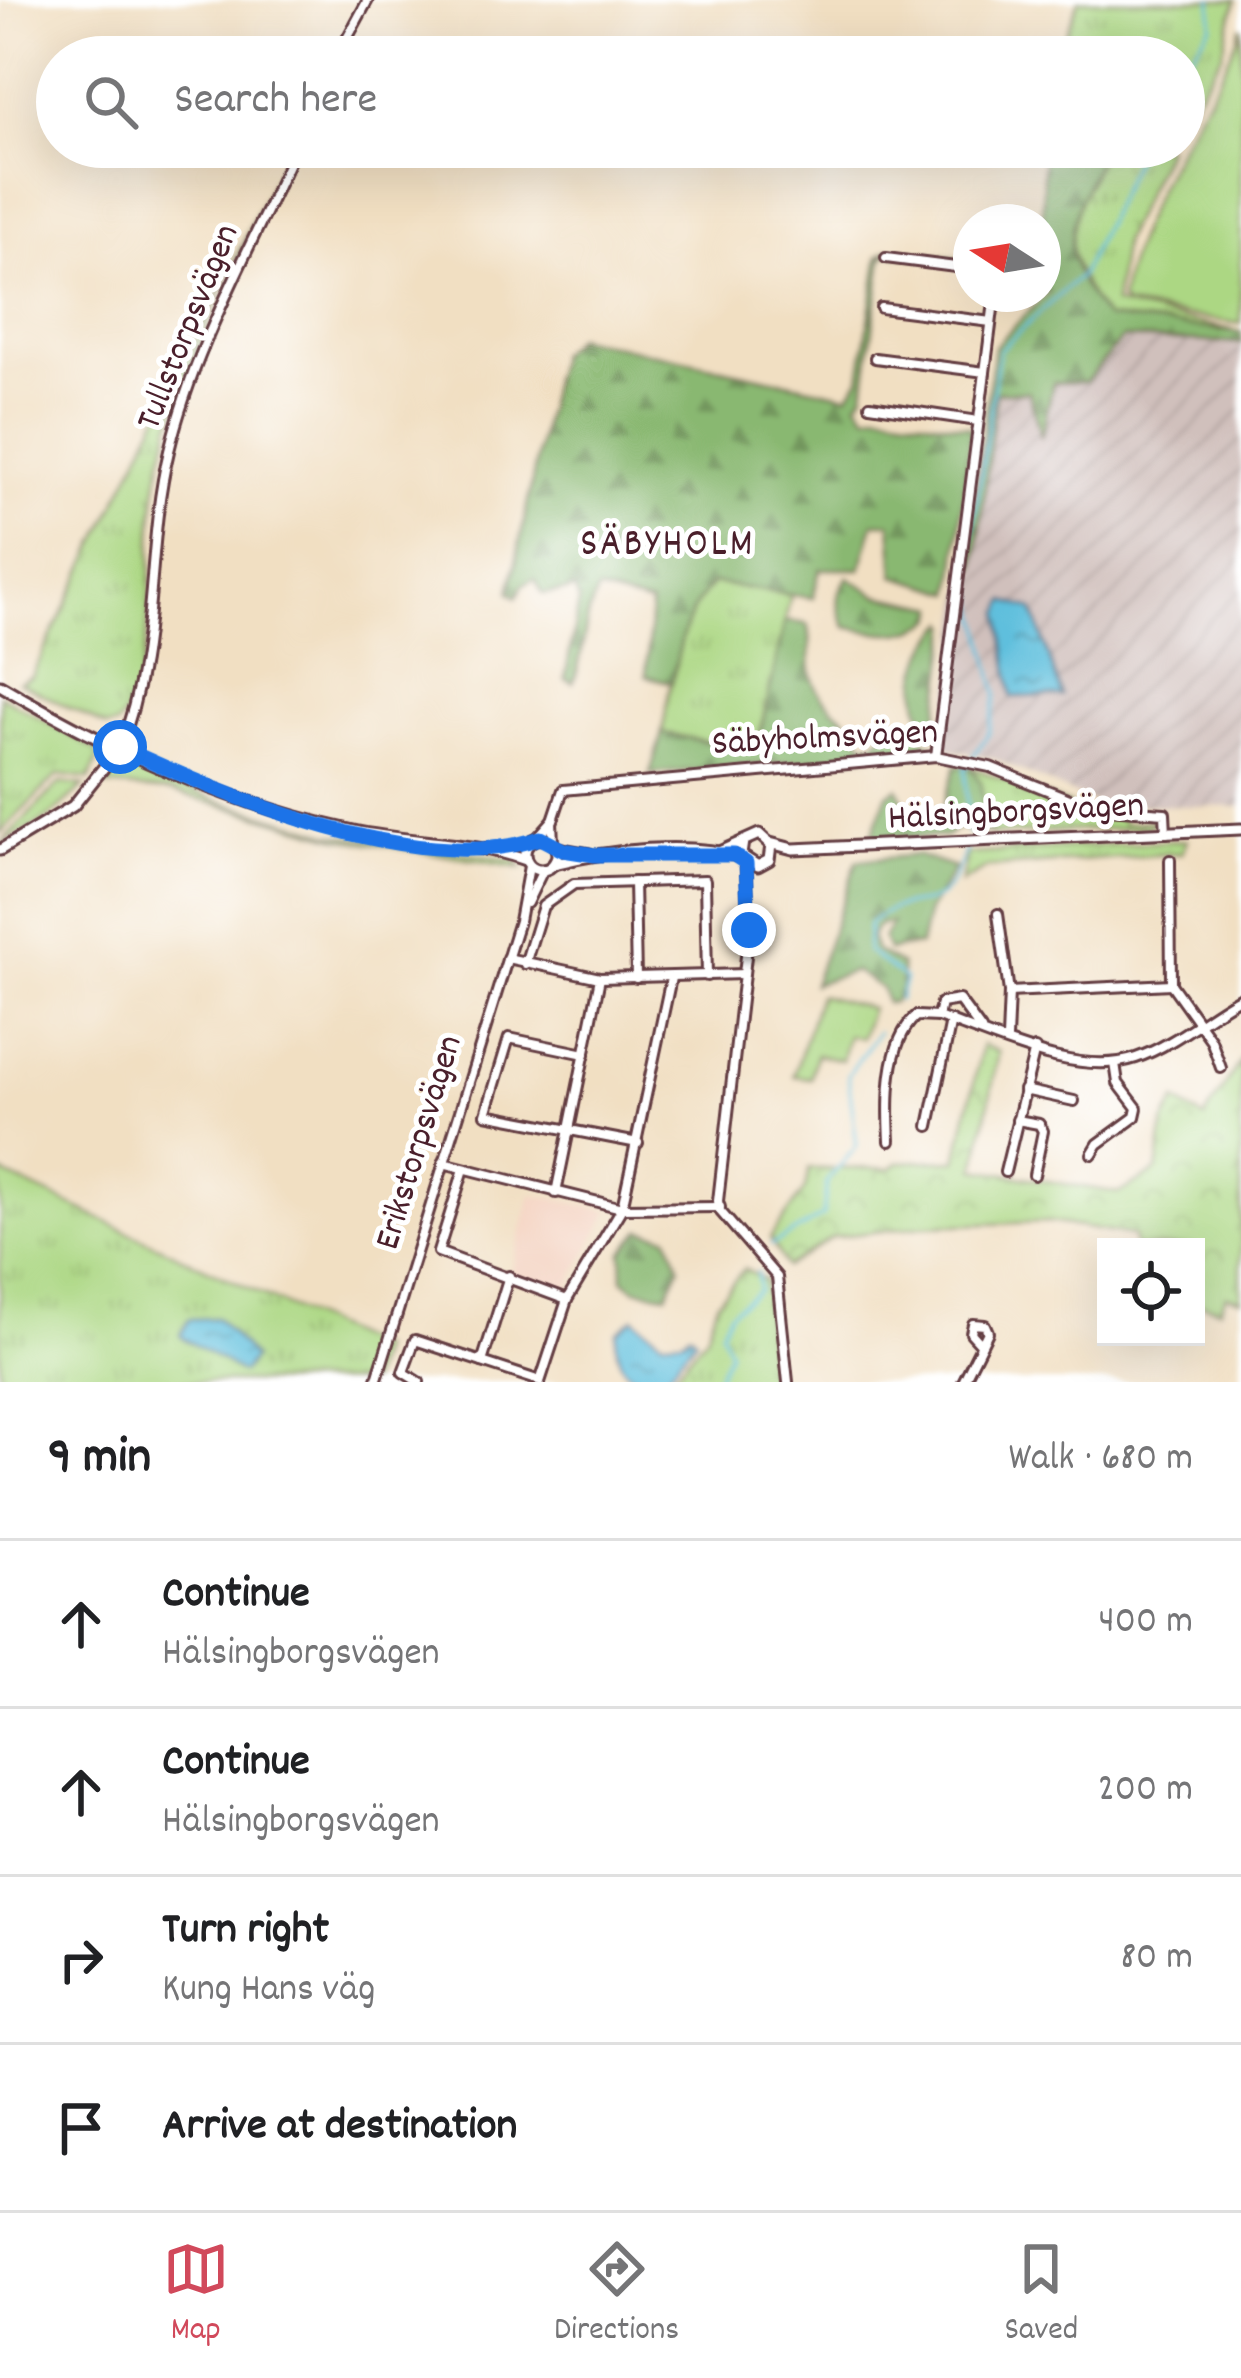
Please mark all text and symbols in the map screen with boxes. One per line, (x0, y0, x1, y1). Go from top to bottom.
search box (36, 36, 1205, 168)
icon: search (78, 69, 144, 135)
text: Search here (174, 70, 377, 134)
north arrow (953, 204, 1061, 312)
street label: Tullstorpsvägen (125, 217, 255, 439)
district label: SÄBYHOLM (580, 519, 756, 574)
street label: Säbyholmsvägen (711, 708, 939, 772)
route start (93, 720, 147, 774)
street label: Hälsingborgsvägen (887, 781, 1145, 847)
route end (722, 903, 776, 957)
street label: Erikstorpsvägen (364, 1029, 478, 1257)
map controls (1097, 1238, 1205, 1346)
button: locate (1097, 1238, 1205, 1346)
text: 9 min (48, 1424, 151, 1496)
text: Walk · 680 m (1009, 1433, 1193, 1488)
text: Continue (162, 1564, 310, 1628)
icon: ahead (48, 1591, 114, 1657)
text: 400 m (1099, 1596, 1193, 1651)
text: Hälsingborgsvägen (162, 1628, 440, 1683)
text: Continue (162, 1732, 310, 1796)
icon: ahead (48, 1759, 114, 1825)
text: 200 m (1098, 1764, 1193, 1819)
text: Hälsingborgsvägen (162, 1796, 440, 1851)
text: Turn right (162, 1900, 329, 1964)
icon: right (48, 1927, 114, 1993)
text: 80 m (1120, 1932, 1193, 1987)
text: Kung Hans väg (162, 1964, 375, 2019)
icon: arrive (48, 2095, 114, 2161)
text: Arrive at destination (162, 2096, 517, 2160)
tab: Map (163, 2236, 229, 2355)
tab: Directions (554, 2236, 679, 2355)
tab: Saved (1005, 2236, 1078, 2355)

